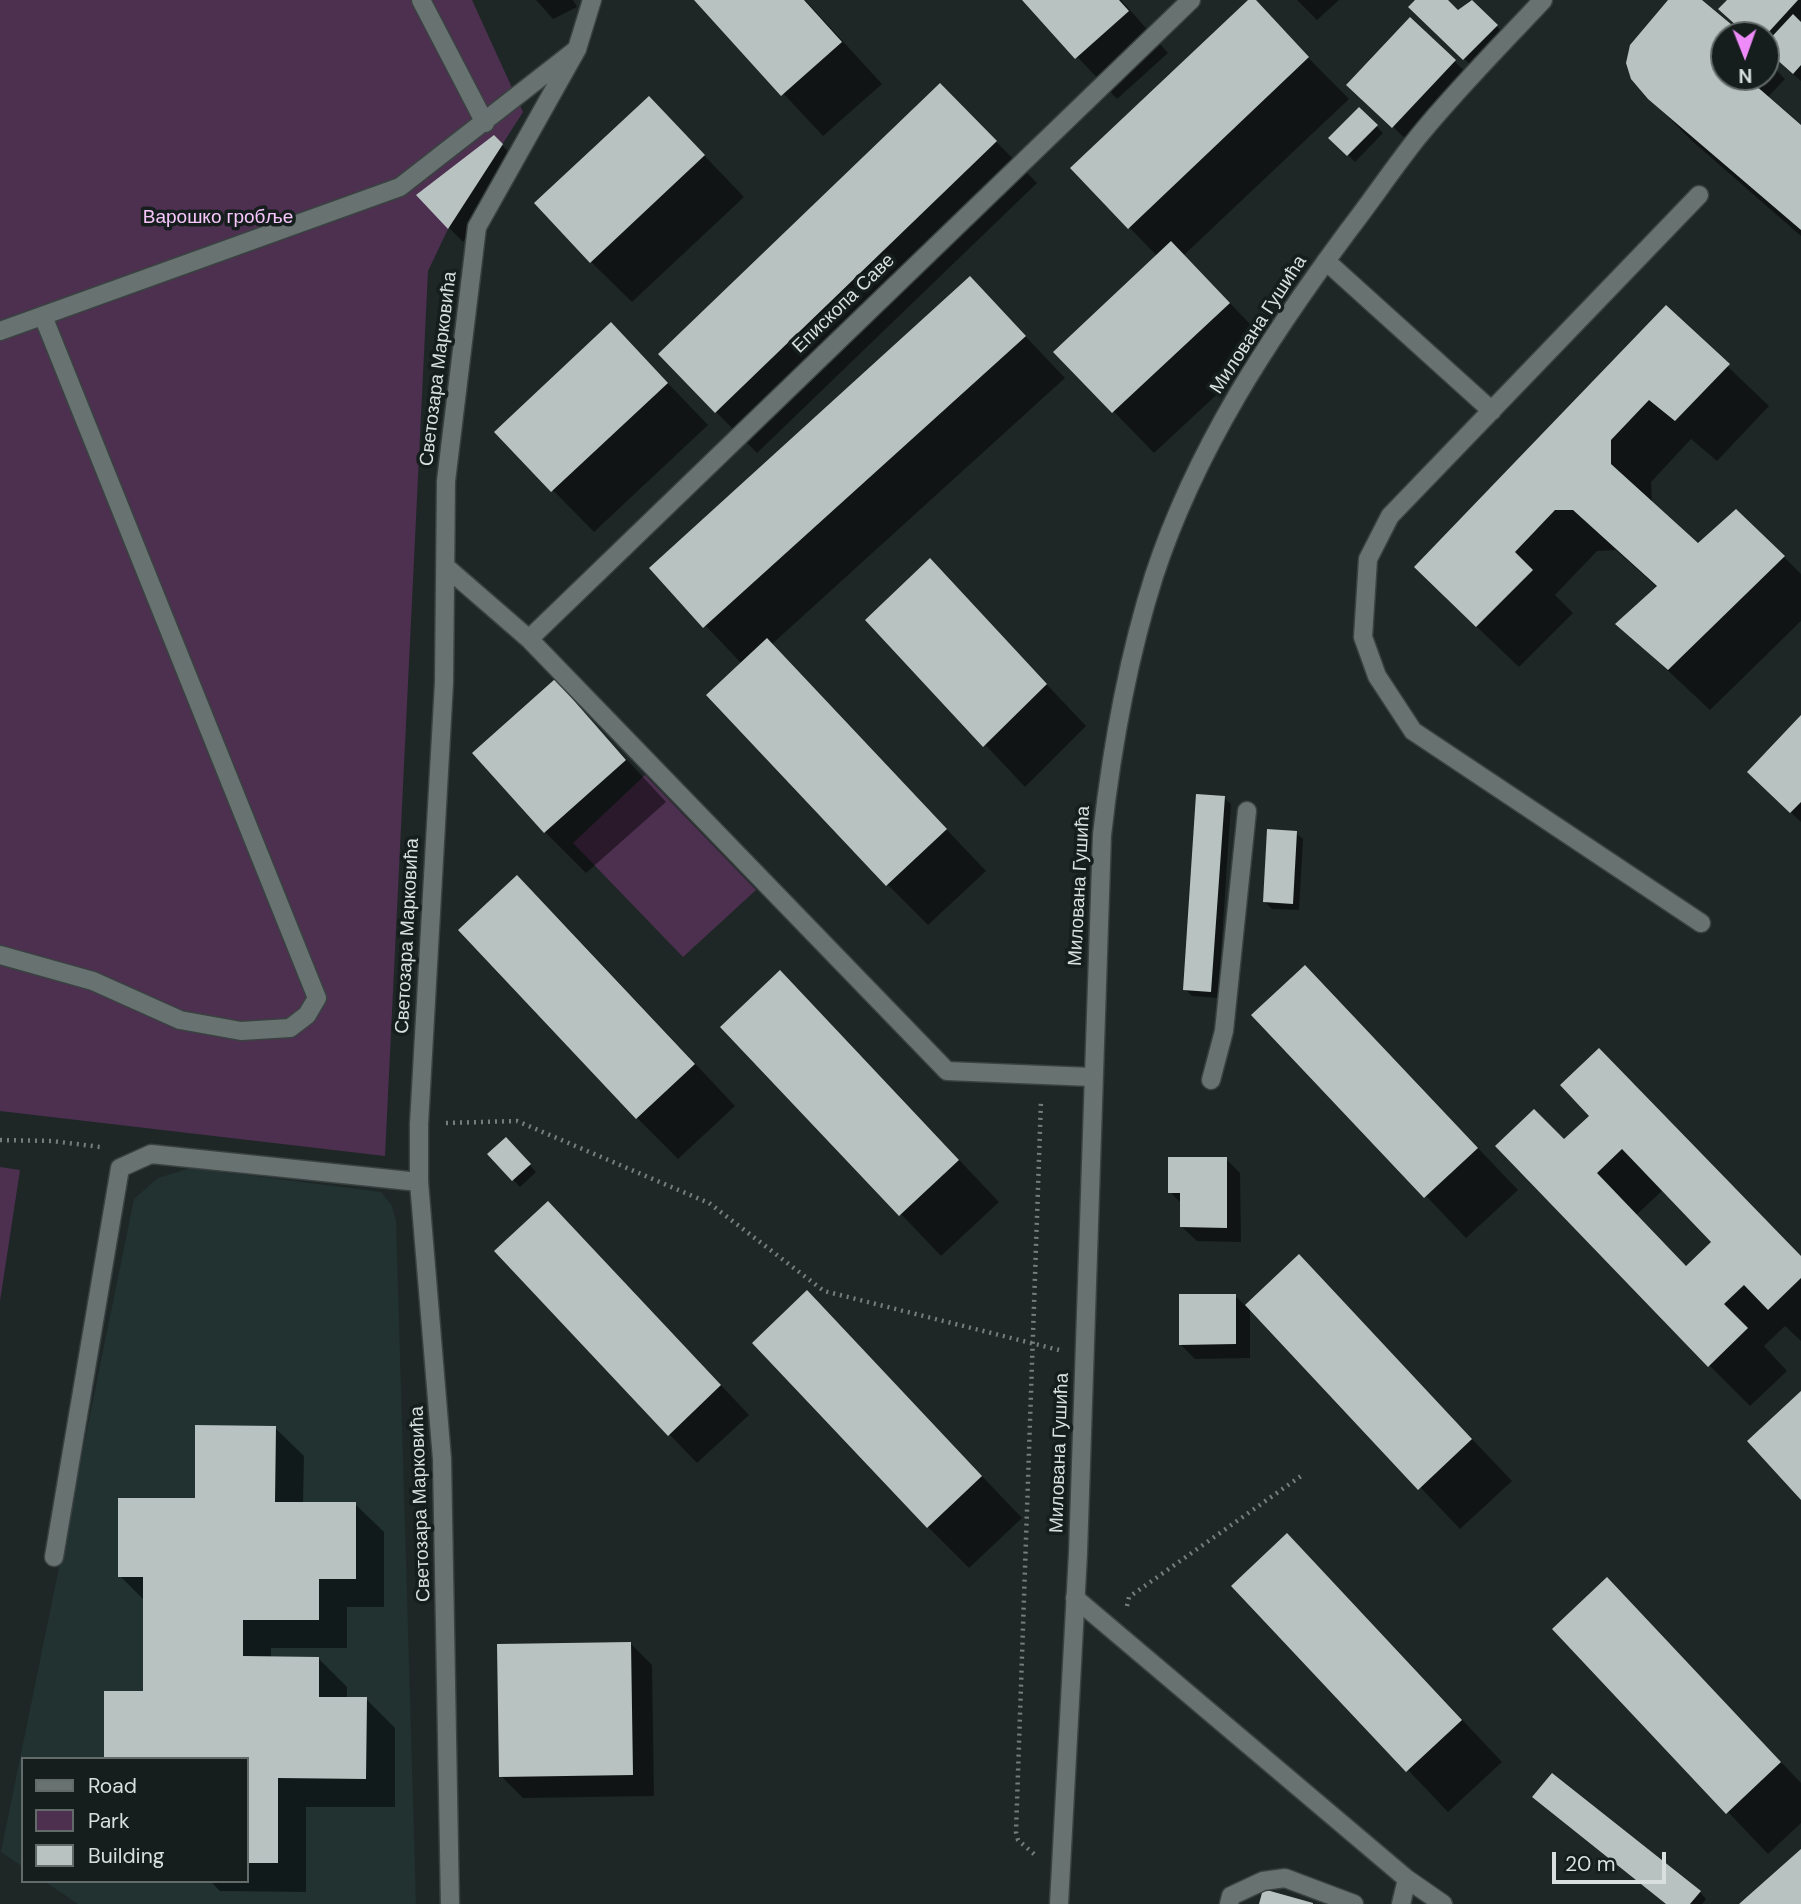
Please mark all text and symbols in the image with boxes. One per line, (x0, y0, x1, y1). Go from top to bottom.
north arrow (1710, 21, 1780, 91)
text: N (1738, 63, 1752, 88)
park label: Варошко гробље (143, 207, 293, 229)
street label: Епископа Саве (788, 250, 900, 358)
street label: Милована Гушића (1206, 252, 1312, 398)
street label: Светозара Марковића (416, 270, 462, 468)
street label: Милована Гушића (1064, 805, 1096, 967)
street label: Светозара Марковића (391, 838, 425, 1034)
street label: Милована Гушића (1046, 1372, 1074, 1534)
street label: Светозара Марковића (406, 1406, 436, 1602)
legend (21, 1757, 248, 1883)
text: Road (88, 1772, 137, 1800)
text: Park (88, 1807, 129, 1835)
scale bar (1556, 1838, 1670, 1882)
text: Building (88, 1842, 164, 1870)
text: 20 m (1565, 1850, 1616, 1878)

